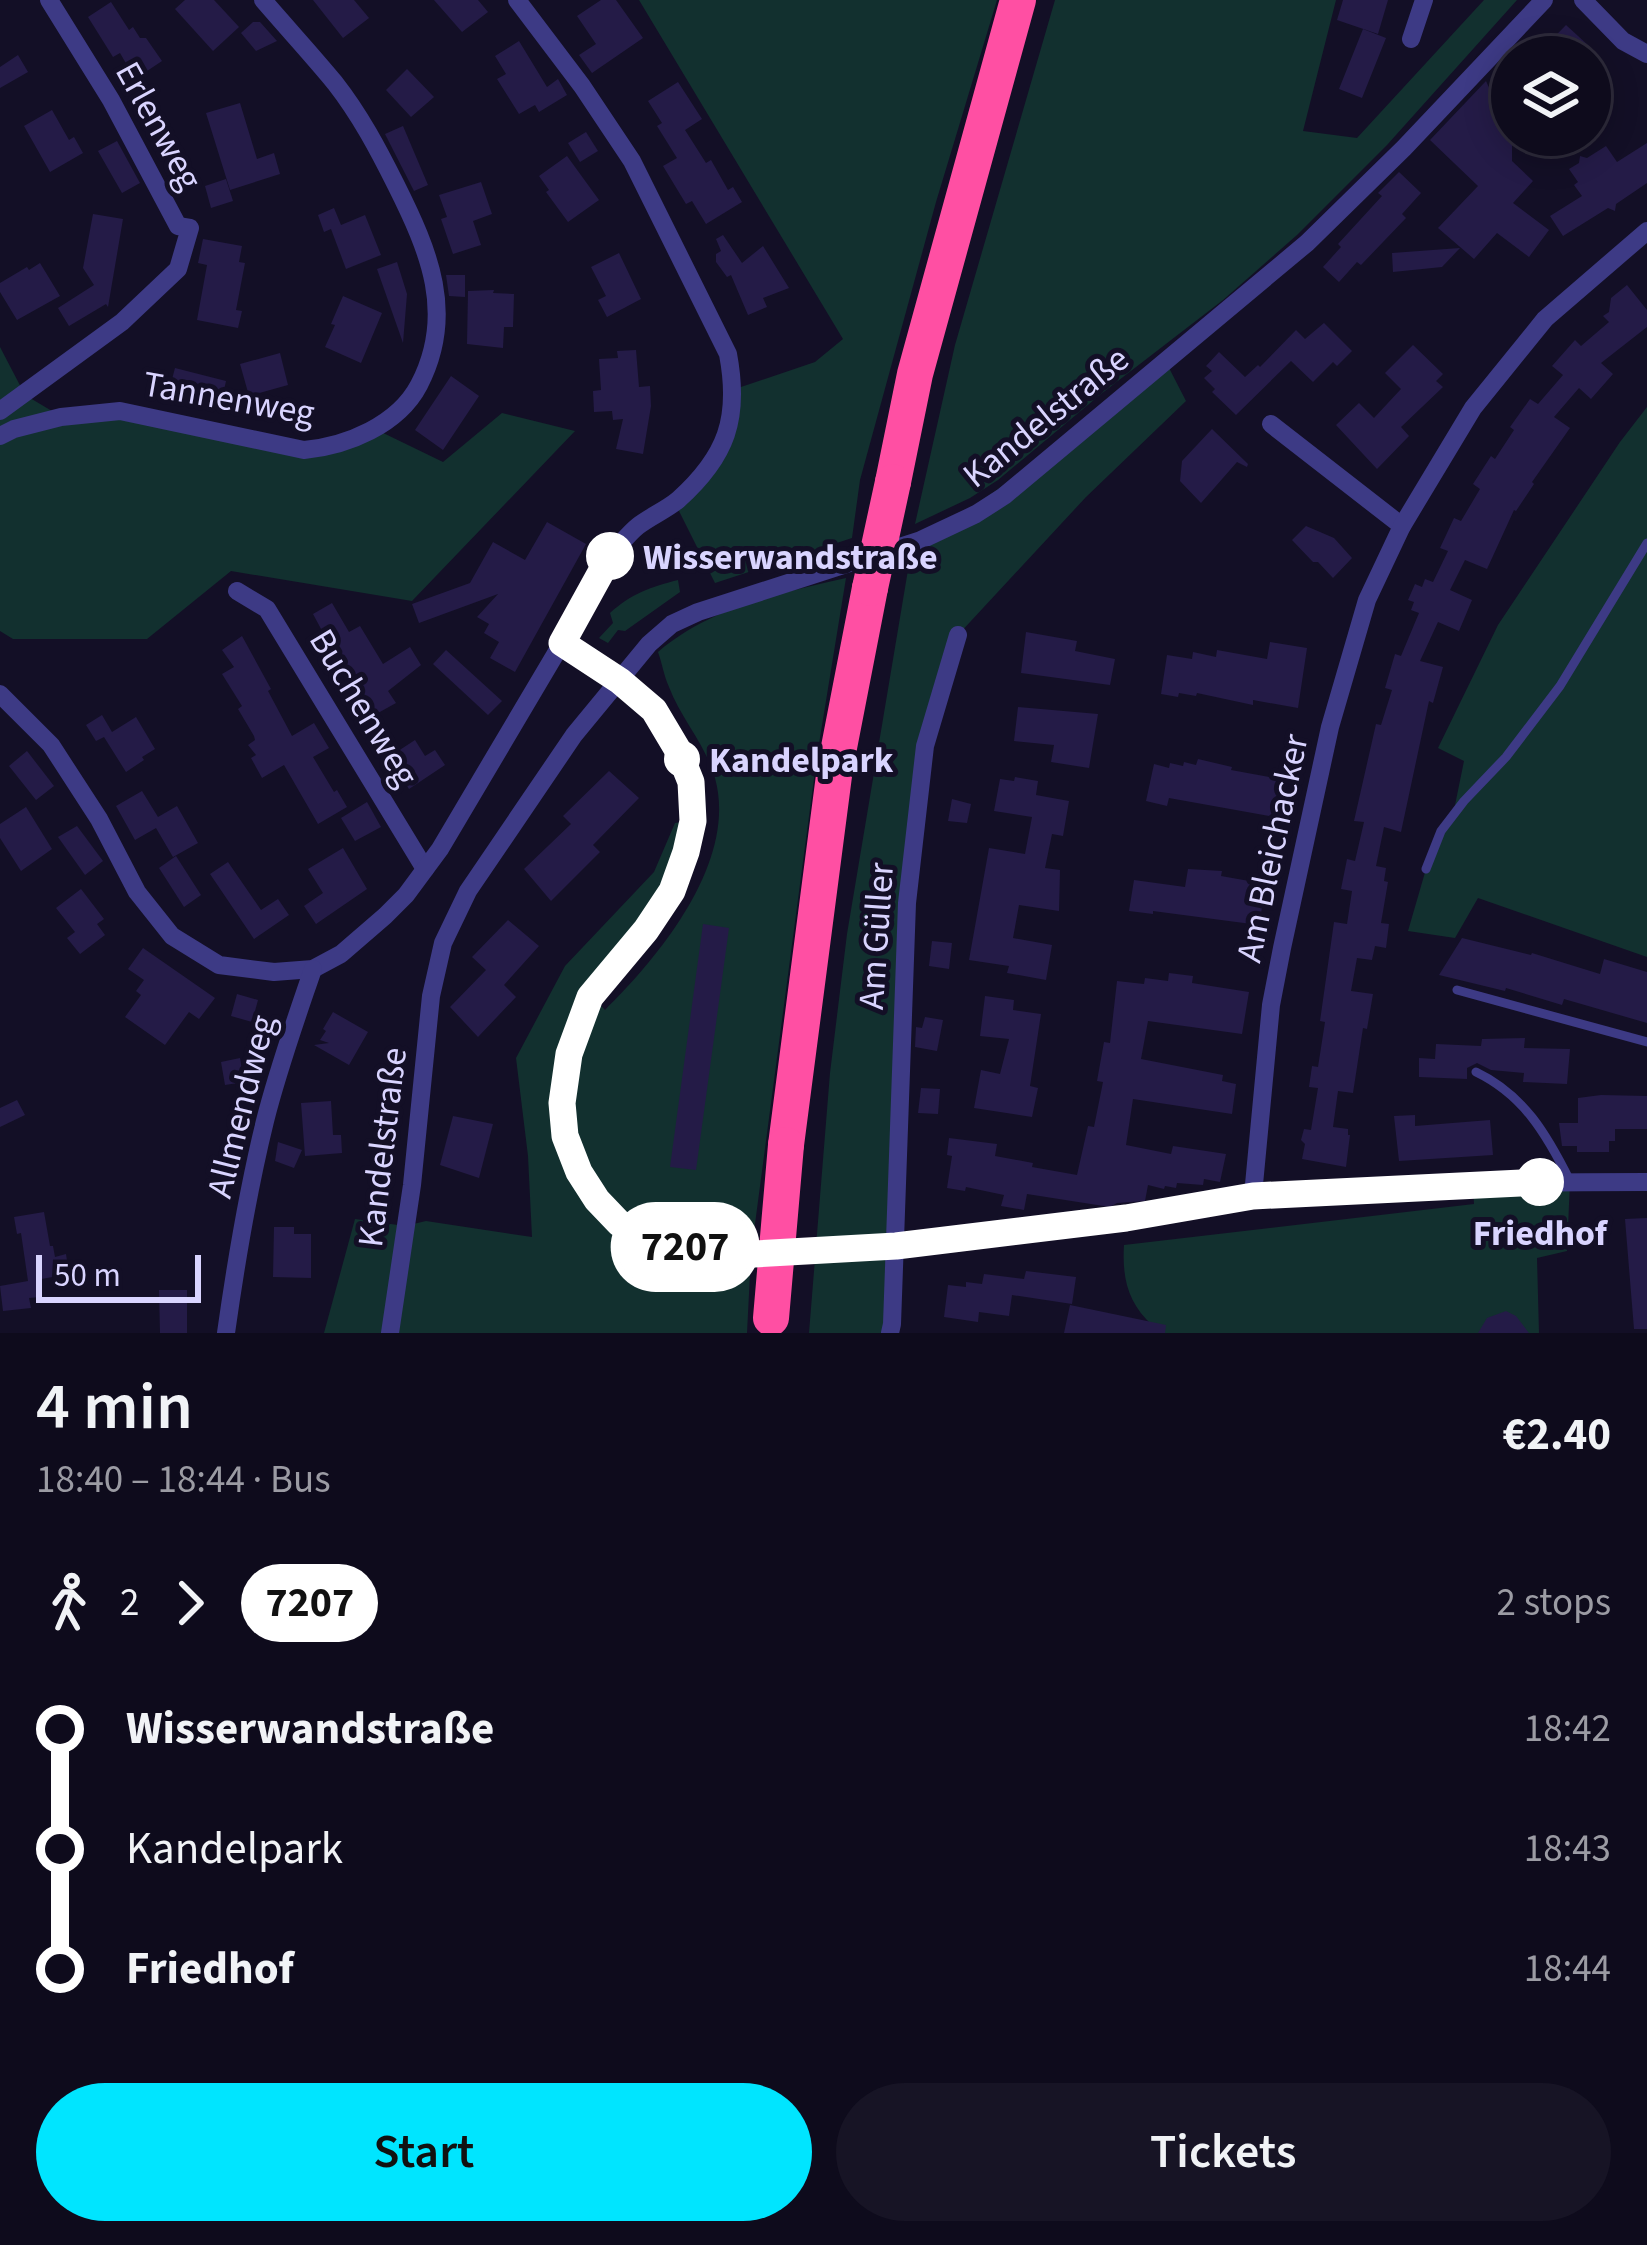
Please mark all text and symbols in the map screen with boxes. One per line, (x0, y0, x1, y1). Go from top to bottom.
map controls (1491, 36, 1611, 156)
button: layers (1491, 36, 1611, 156)
street label: Erlenweg (103, 52, 215, 199)
street label: Kandelstraße (952, 334, 1140, 500)
street label: Tannenweg (139, 358, 318, 439)
place label: Wisserwandstraße (643, 532, 938, 583)
marker: Wisserwandstraße (588, 534, 632, 578)
street label: Buchenweg (297, 619, 431, 796)
street label: Am Bleichacker (1223, 729, 1322, 967)
place label: Kandelpark (709, 735, 894, 786)
marker: Kandelpark (666, 743, 698, 775)
street label: Am Güller (846, 860, 907, 1011)
street label: Allmendweg (194, 1010, 289, 1203)
street label: Kandelstraße (345, 1045, 420, 1250)
marker: Friedhof (1518, 1160, 1562, 1204)
line badge: 7207 (601, 1208, 769, 1286)
place label: Friedhof (1473, 1208, 1609, 1259)
text: 7207 (641, 1217, 729, 1277)
scale bar (36, 1249, 201, 1302)
text: 50 m (54, 1252, 121, 1299)
text: 4 min (36, 1360, 193, 1454)
text: €2.40 (1502, 1403, 1611, 1467)
text: 18:40 – 18:44 · Bus (36, 1452, 331, 1508)
icon: walk (36, 1570, 102, 1636)
icon: forward (157, 1570, 223, 1636)
text: 7207 (265, 1573, 354, 1633)
text: 2 (120, 1575, 139, 1631)
text: 2 stops (1497, 1575, 1611, 1631)
text: Wisserwandstraße (126, 1697, 494, 1761)
text: 18:42 (1524, 1701, 1611, 1757)
text: Kandelpark (126, 1817, 343, 1881)
text: 18:43 (1524, 1821, 1611, 1877)
text: Friedhof (126, 1937, 294, 2001)
text: 18:44 (1524, 1941, 1611, 1997)
button: Start (36, 2083, 812, 2221)
button: Tickets (836, 2083, 1611, 2221)

